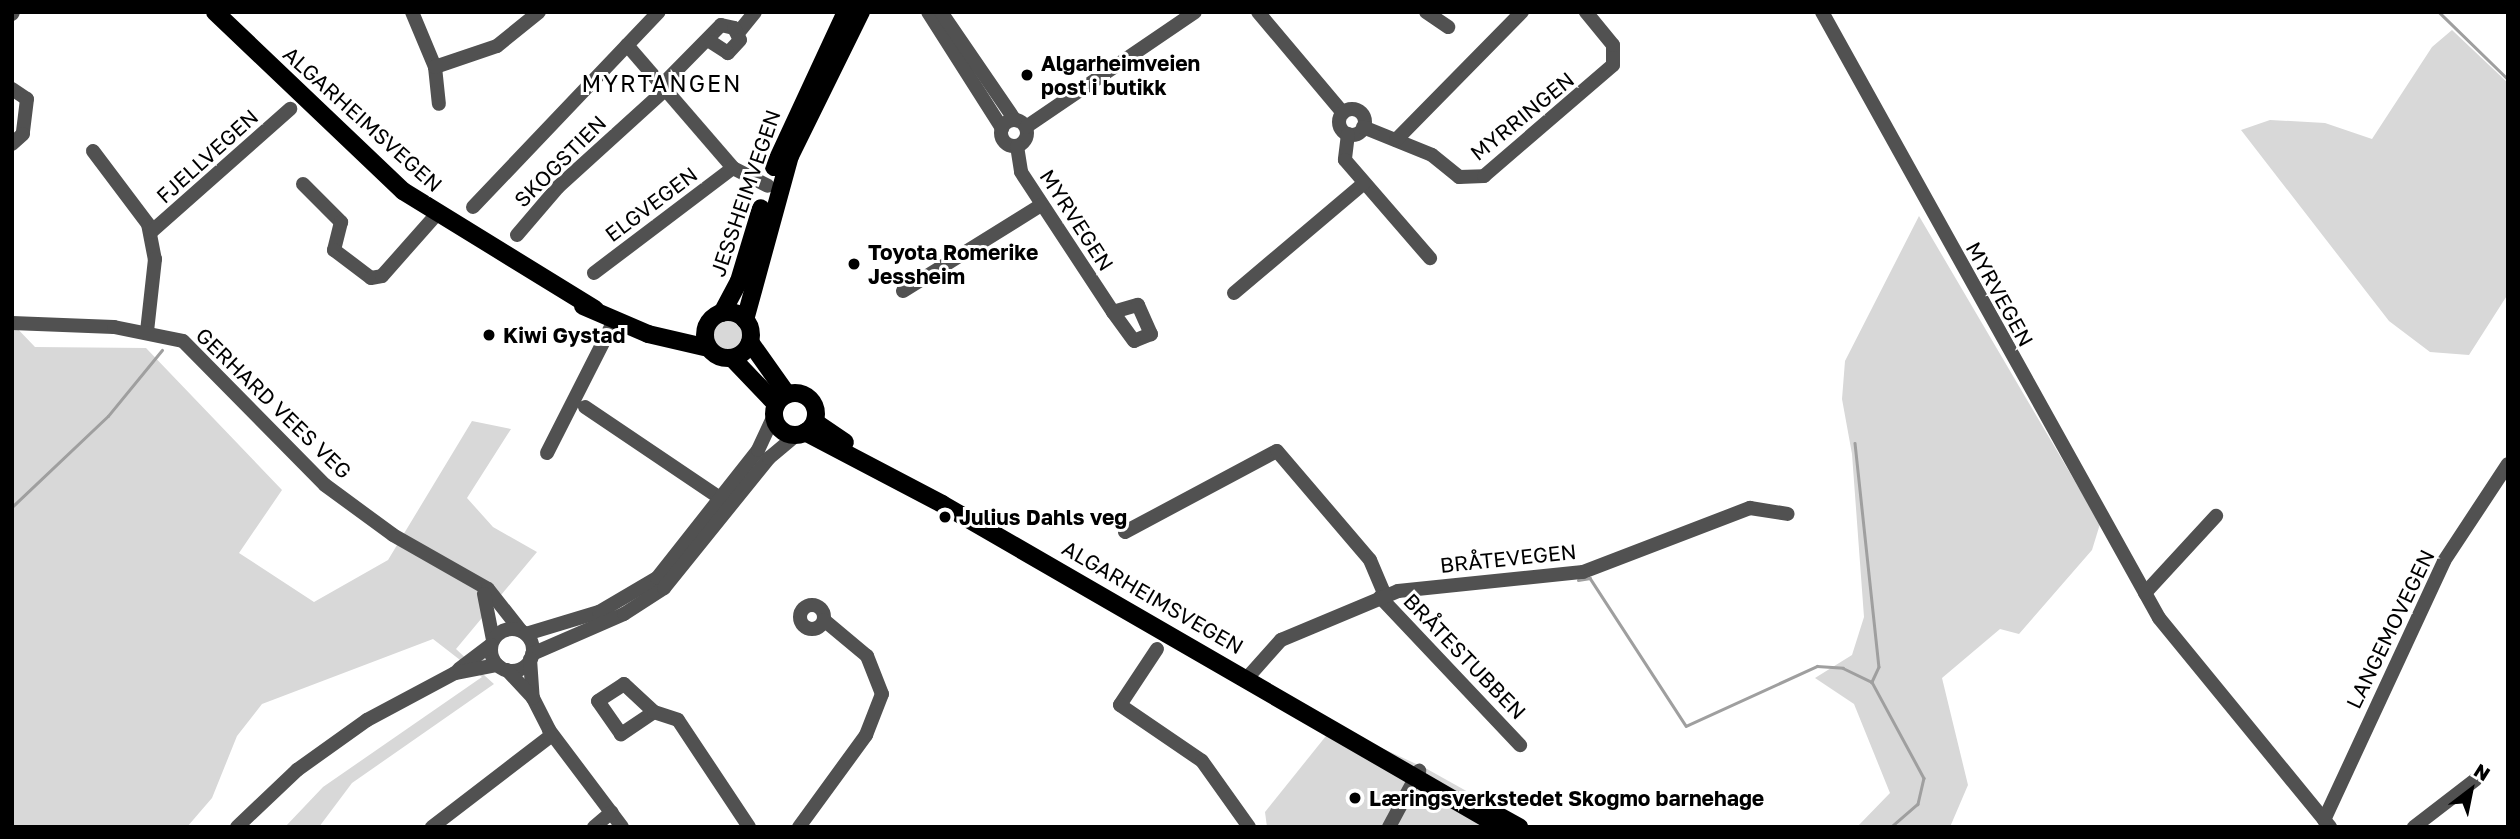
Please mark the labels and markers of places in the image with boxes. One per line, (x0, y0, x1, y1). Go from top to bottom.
place label: Algarheimveien post i butikk (1041, 50, 1200, 100)
marker: Algarheimveien post i butikk (1019, 67, 1035, 83)
place label: Toyota Romerike Jessheim (868, 239, 1038, 289)
marker: Toyota Romerike Jessheim (846, 256, 862, 272)
place label: Kiwi Gystad (503, 322, 625, 348)
marker: Kiwi Gystad (481, 327, 497, 343)
place label: Julius Dahls veg (959, 504, 1127, 530)
marker: Julius Dahls veg (937, 509, 953, 525)
place label: Læringsverkstedet Skogmo barnehage (1369, 785, 1764, 811)
marker: Læringsverkstedet Skogmo barnehage (1347, 790, 1363, 806)

